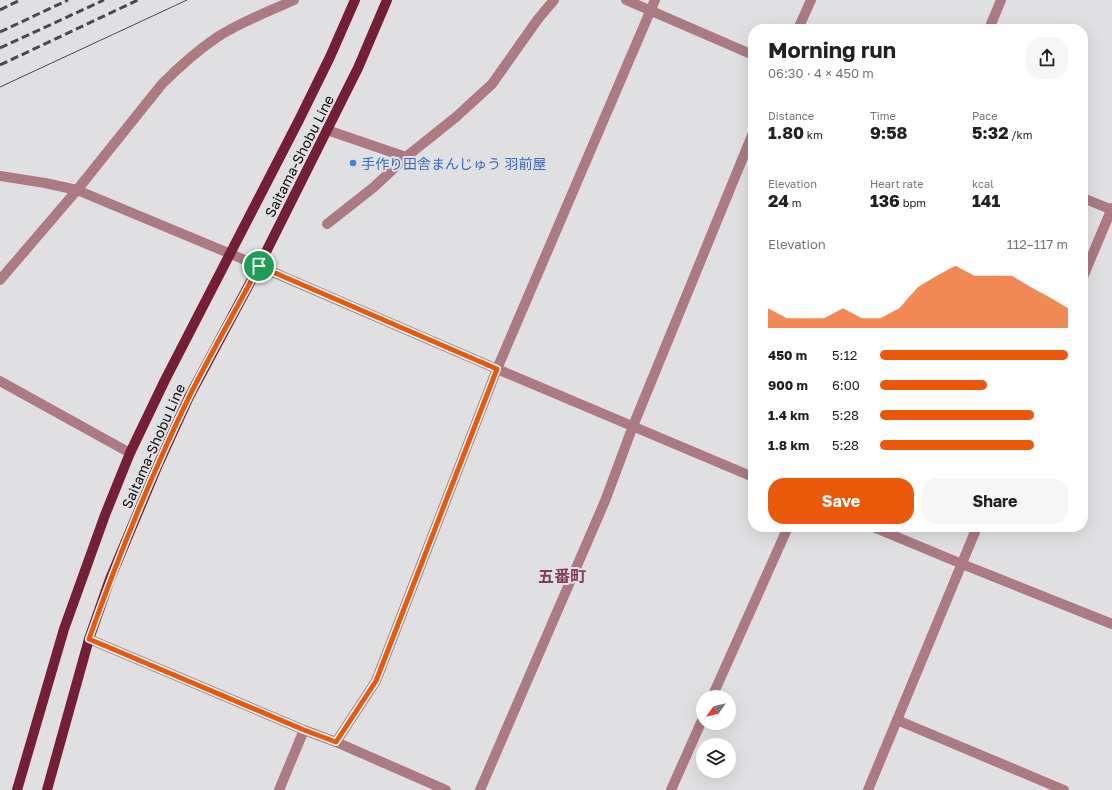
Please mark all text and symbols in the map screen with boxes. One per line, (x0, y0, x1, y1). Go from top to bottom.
text: Morning run (768, 36, 896, 63)
button: share (1026, 37, 1068, 79)
text: 06:30 · 4 × 450 m (768, 65, 874, 81)
street label: Saitama-Shobu Line (261, 92, 337, 220)
text: Distance (768, 109, 814, 122)
text: Time (870, 109, 896, 122)
text: Pace (972, 109, 998, 122)
text: 1.80 (768, 122, 804, 143)
text: 9:58 (870, 122, 908, 143)
text: 5:32 (972, 122, 1009, 143)
text: km (804, 128, 823, 141)
text: /km (1009, 128, 1033, 141)
place label: 手作り田舎まんじゅう 羽前屋 (361, 155, 547, 172)
marker: 手作り田舎まんじゅう 羽前屋 (348, 158, 358, 168)
text: Elevation (768, 177, 817, 190)
text: Heart rate (870, 177, 924, 190)
text: kcal (972, 177, 994, 190)
text: 24 (768, 190, 789, 211)
text: 136 (870, 190, 900, 211)
text: 141 (972, 190, 1000, 211)
text: m (789, 196, 802, 209)
text: bpm (900, 196, 926, 209)
text: Elevation (768, 236, 826, 252)
text: 112–117 m (1007, 236, 1068, 252)
pin (242, 249, 276, 283)
icon: arrive (248, 255, 270, 277)
text: 450 m (768, 347, 807, 363)
text: 5:12 (832, 347, 857, 363)
text: 900 m (768, 377, 808, 393)
text: 6:00 (832, 377, 860, 393)
street label: Saitama-Shobu Line (118, 381, 188, 511)
text: 1.4 km (768, 407, 809, 423)
text: 5:28 (832, 407, 859, 423)
text: 1.8 km (768, 437, 809, 453)
text: 5:28 (832, 437, 859, 453)
button: Save (768, 478, 914, 524)
button: Share (922, 478, 1068, 524)
district label: 五番町 (538, 566, 586, 586)
north arrow (696, 690, 736, 730)
map controls (696, 690, 736, 778)
button: layers (696, 738, 736, 778)

